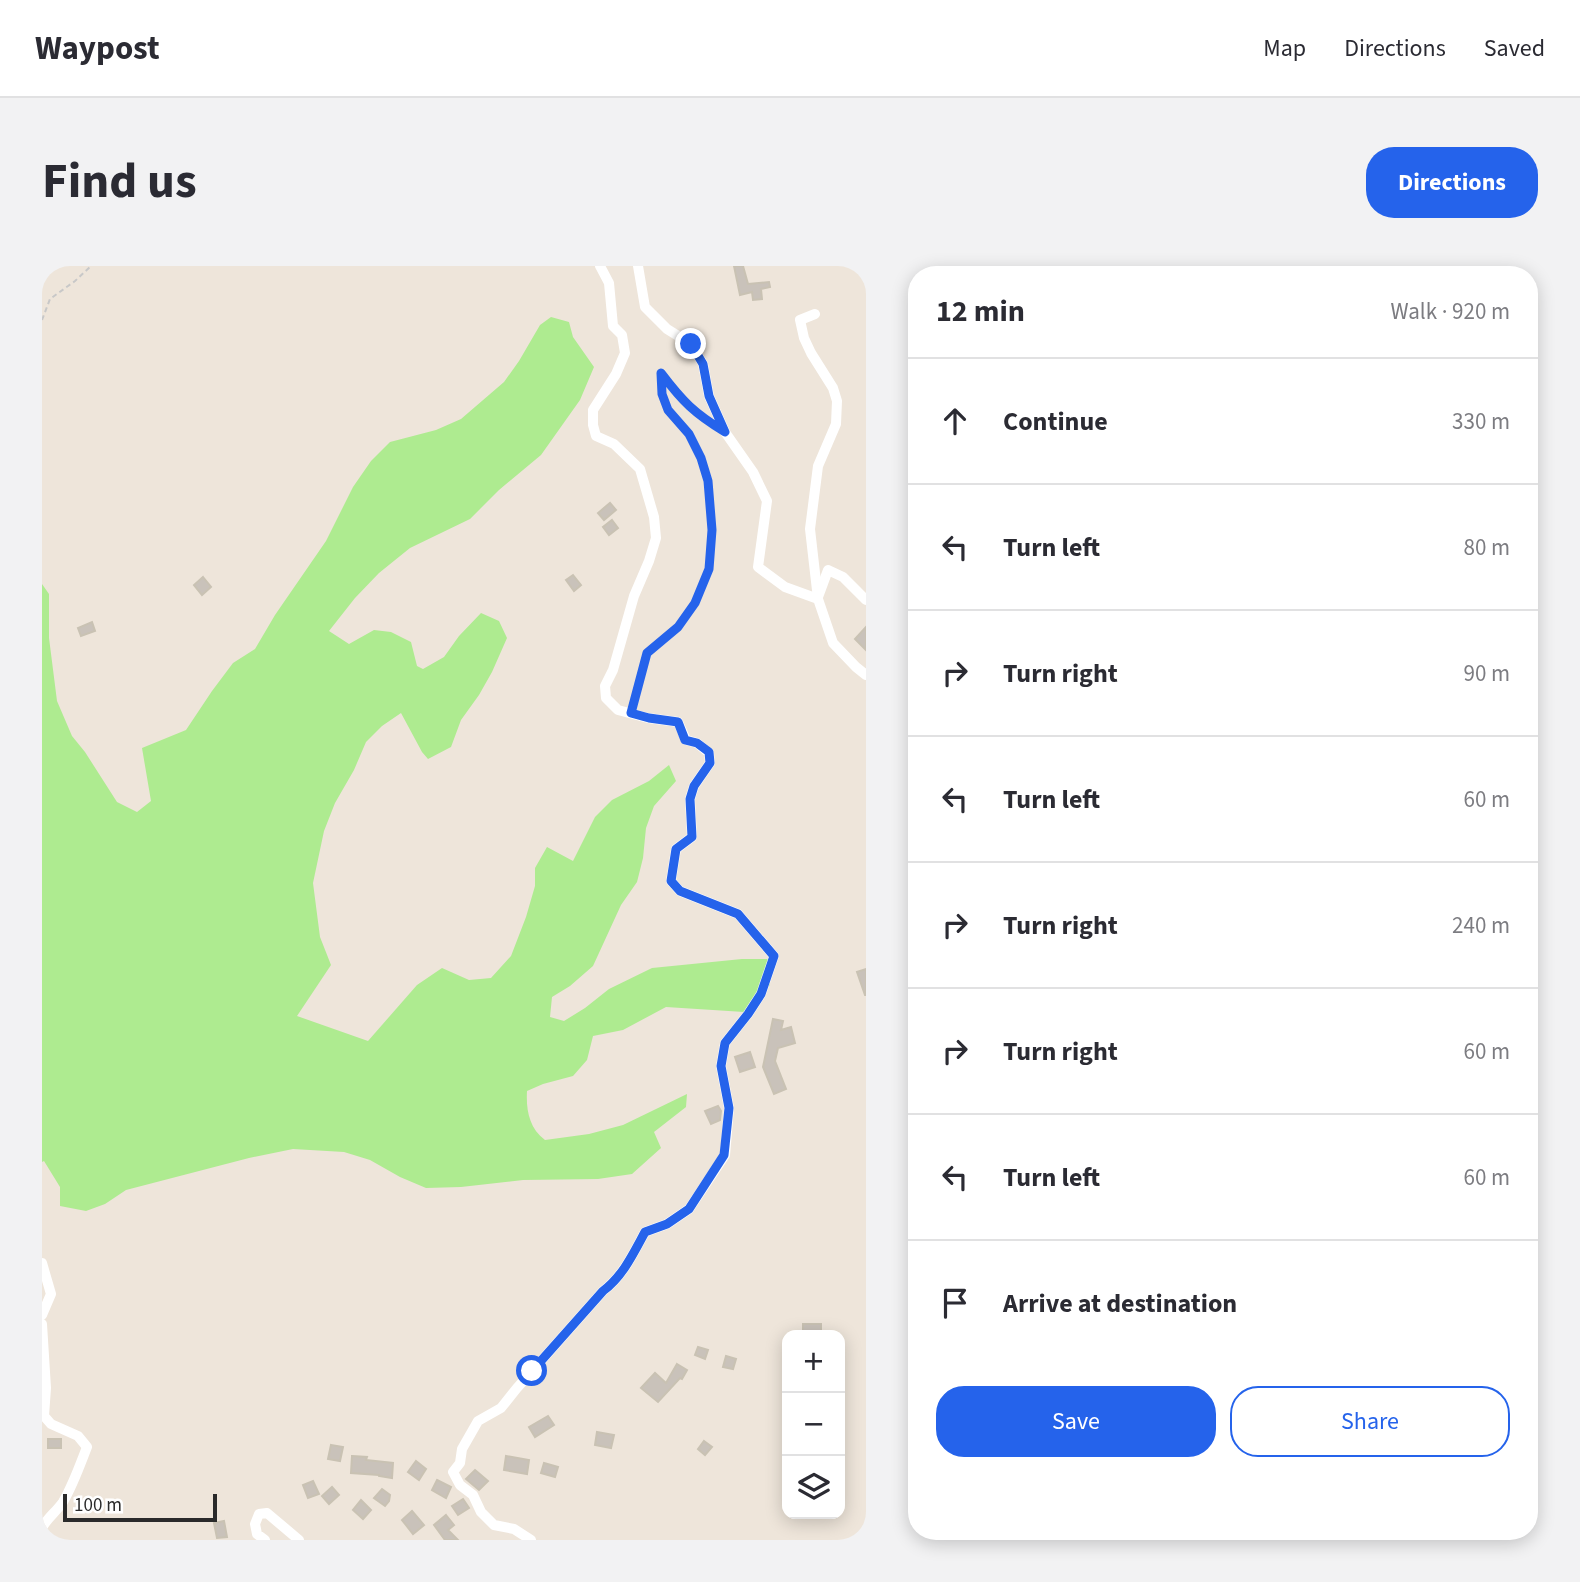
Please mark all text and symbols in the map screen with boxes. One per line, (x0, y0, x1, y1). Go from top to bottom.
text: Waypost (35, 25, 160, 72)
text: Map (1263, 31, 1306, 66)
text: Directions (1344, 31, 1446, 66)
text: Saved (1484, 31, 1545, 66)
text: Find us (42, 147, 197, 217)
button: Directions (1366, 147, 1538, 218)
text: 12 min (936, 290, 1025, 333)
text: Walk · 920 m (1391, 295, 1510, 328)
route end (675, 328, 706, 359)
icon: ahead (936, 402, 974, 440)
text: Continue (1003, 403, 1108, 440)
text: 330 m (1452, 405, 1510, 438)
icon: left (936, 528, 974, 566)
text: Turn left (1003, 529, 1100, 566)
text: 80 m (1463, 531, 1510, 564)
icon: right (936, 654, 974, 692)
text: Turn right (1003, 655, 1118, 692)
text: 90 m (1463, 657, 1510, 690)
icon: left (936, 780, 974, 818)
text: Turn left (1003, 781, 1100, 818)
text: 60 m (1463, 783, 1510, 816)
icon: right (936, 906, 974, 944)
text: Turn right (1003, 907, 1118, 944)
text: 240 m (1452, 909, 1510, 942)
icon: right (936, 1032, 974, 1070)
text: Turn right (1003, 1033, 1118, 1070)
text: 60 m (1463, 1035, 1510, 1068)
icon: left (936, 1158, 974, 1196)
text: Turn left (1003, 1159, 1100, 1196)
text: 60 m (1463, 1161, 1510, 1194)
icon: arrive (936, 1284, 974, 1322)
text: Arrive at destination (1003, 1285, 1237, 1322)
map controls (782, 1330, 845, 1519)
button: + (782, 1330, 845, 1393)
route start (516, 1355, 547, 1386)
button: Save (936, 1386, 1216, 1457)
button: Share (1230, 1386, 1510, 1457)
button: − (782, 1393, 845, 1456)
button: layers (782, 1456, 845, 1519)
scale bar (63, 1491, 217, 1523)
text: 100 m (74, 1492, 122, 1519)

